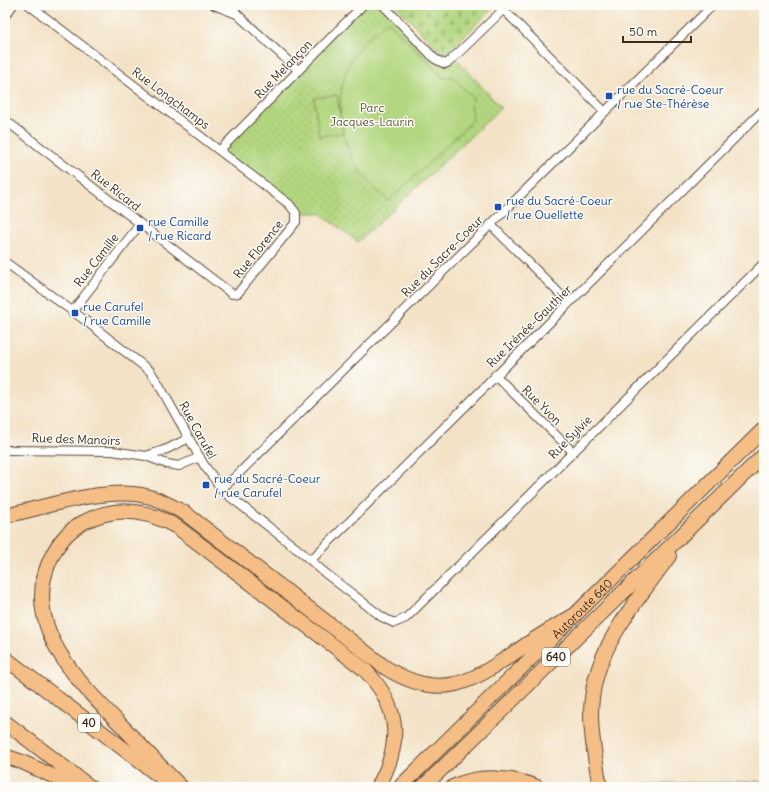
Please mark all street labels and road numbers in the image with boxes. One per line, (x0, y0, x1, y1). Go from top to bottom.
street label: Rue Melançon (251, 36, 315, 102)
street label: Rue Longchamps (129, 64, 213, 132)
street label: Rue Ricard (88, 166, 144, 214)
street label: Rue du Sacre-Coeur (398, 212, 486, 300)
street label: Rue Florence (230, 217, 286, 281)
street label: Rue Camille (71, 230, 121, 290)
street label: Rue Irénée-Gauthier (483, 281, 575, 370)
street label: Rue Yvon (519, 382, 565, 428)
street label: Rue Carufel (176, 399, 220, 461)
street label: Rue Sylvie (545, 412, 595, 462)
street label: Rue des Manoirs (31, 430, 121, 448)
street label: Autoroute 640 (548, 575, 615, 641)
road number: 640 (542, 648, 570, 666)
road number: 40 (78, 714, 100, 732)

